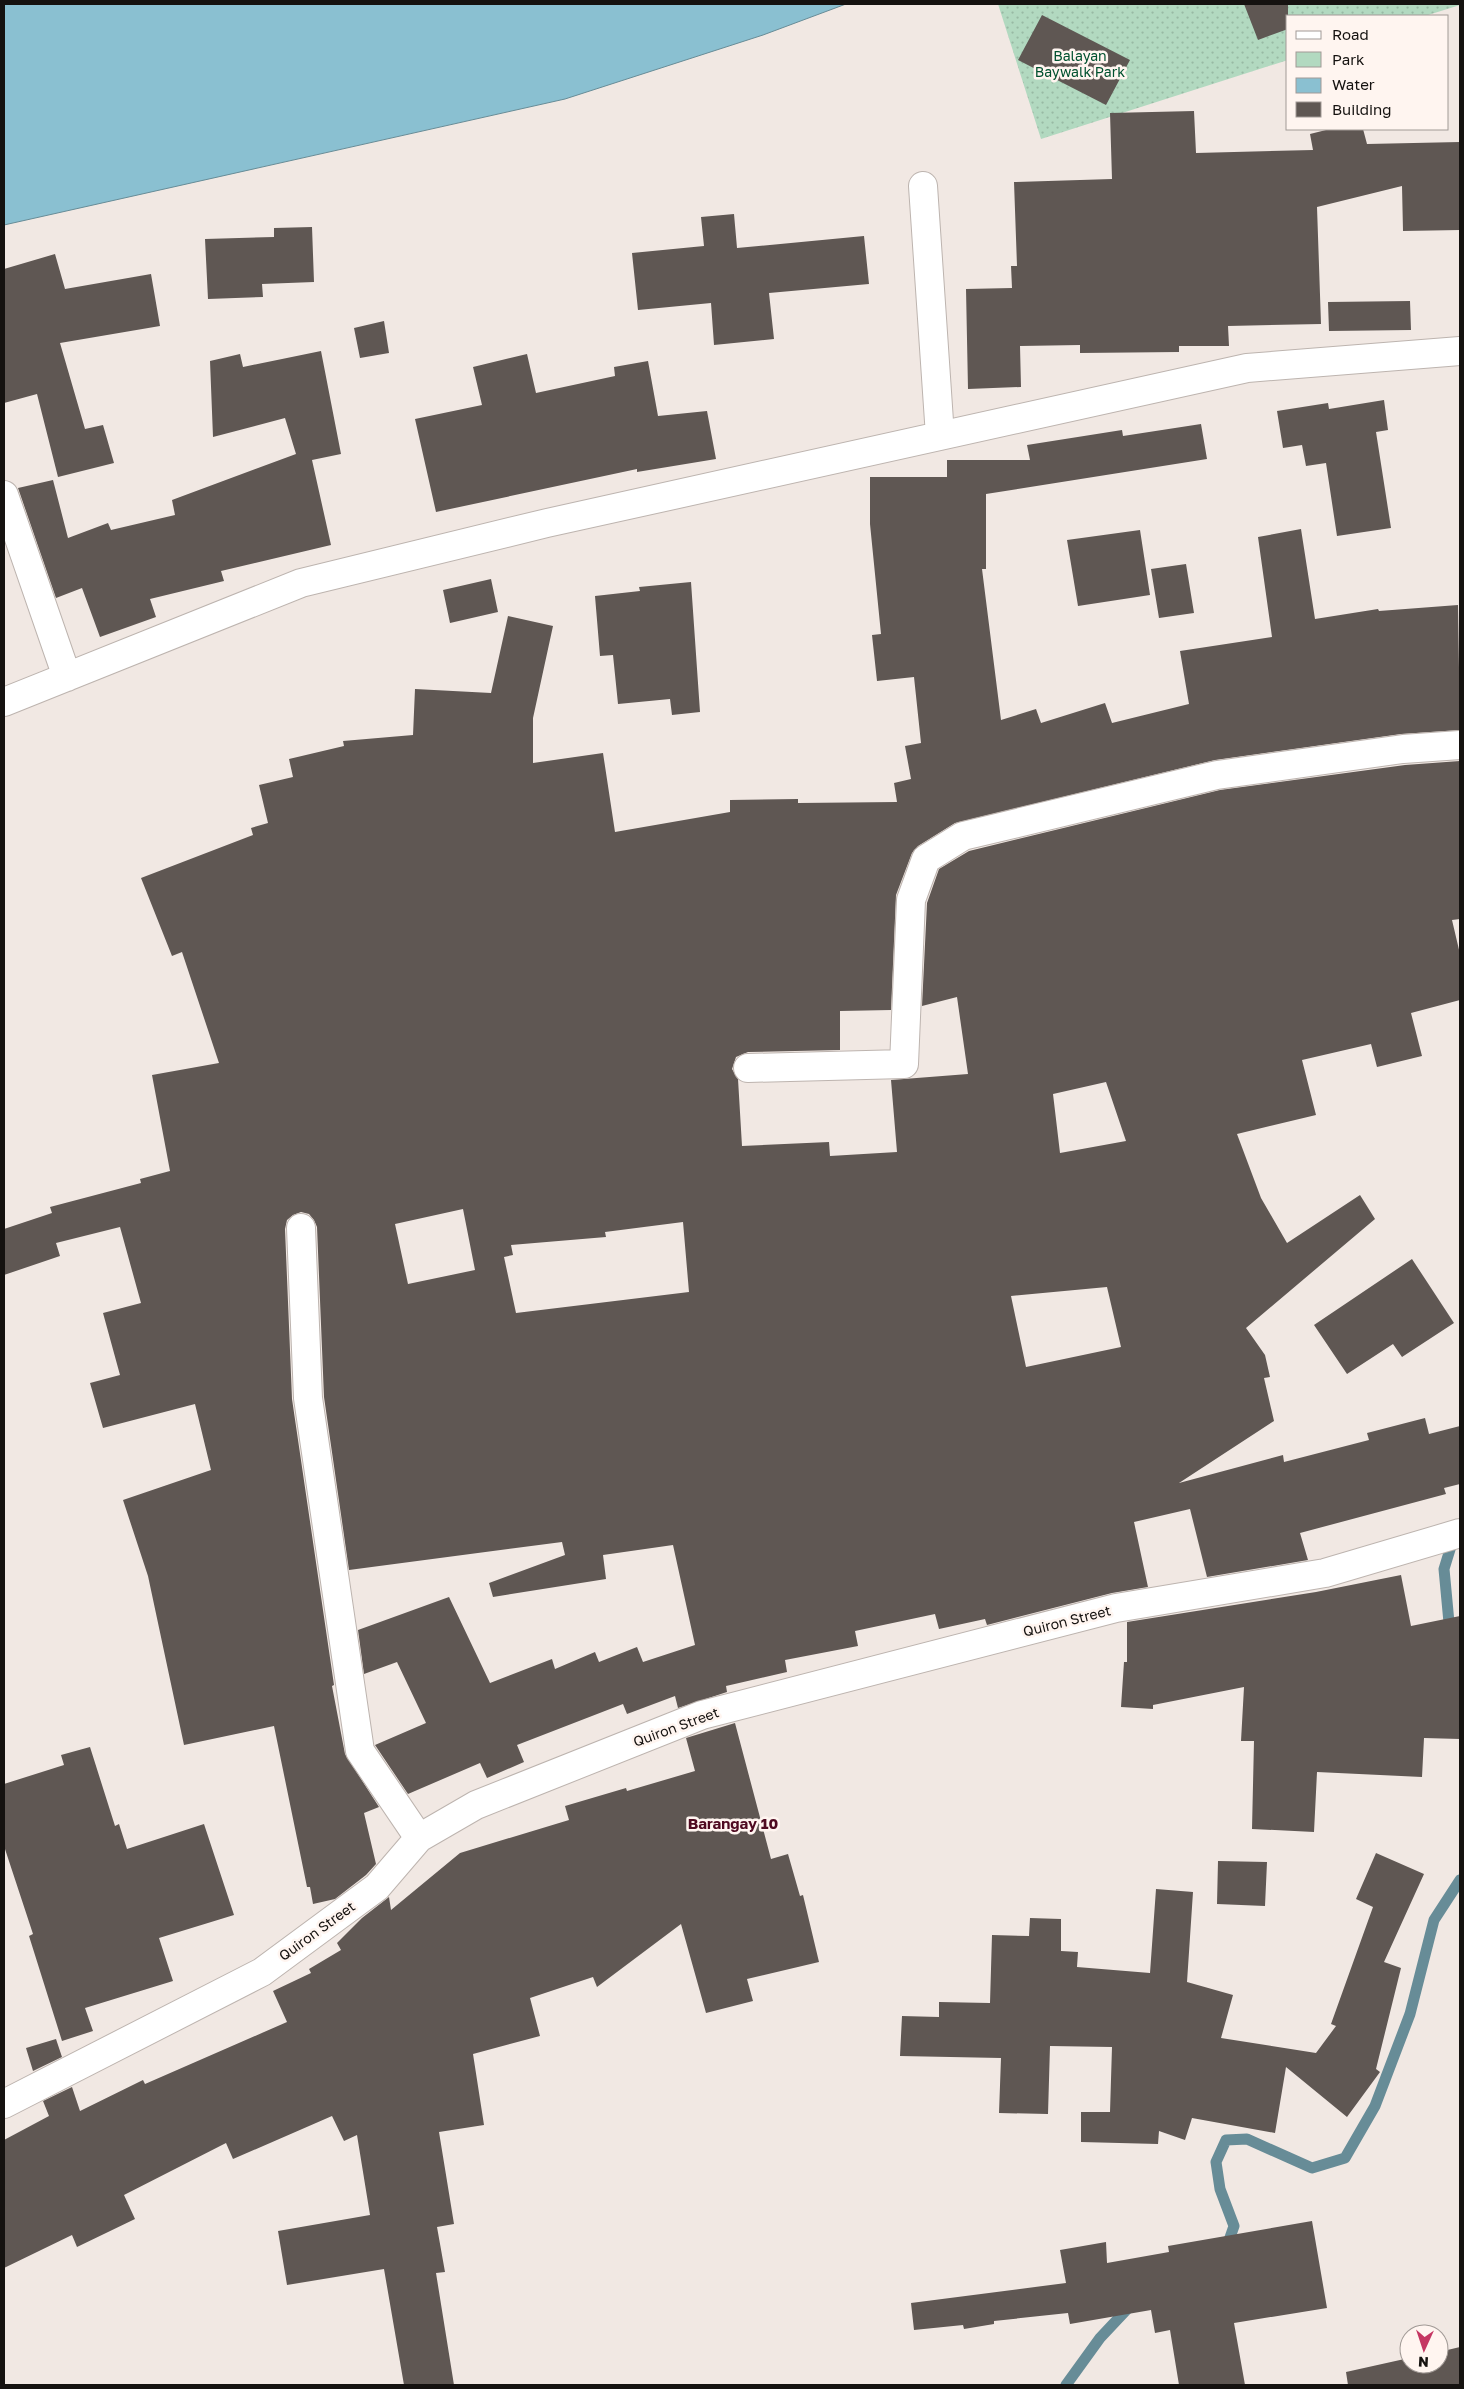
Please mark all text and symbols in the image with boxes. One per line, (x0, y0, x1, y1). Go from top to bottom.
legend (1286, 15, 1449, 130)
text: Road (1332, 25, 1369, 43)
park label: Balayan Baywalk Park (1035, 47, 1125, 80)
text: Park (1332, 50, 1365, 68)
text: Water (1332, 75, 1375, 93)
text: Building (1332, 100, 1392, 118)
street label: Quiron Street (1021, 1601, 1113, 1640)
street label: Quiron Street (631, 1703, 721, 1750)
district label: Barangay 10 (688, 1814, 779, 1832)
street label: Quiron Street (275, 1897, 358, 1964)
north arrow (1399, 2324, 1449, 2374)
text: N (1418, 2354, 1429, 2371)

